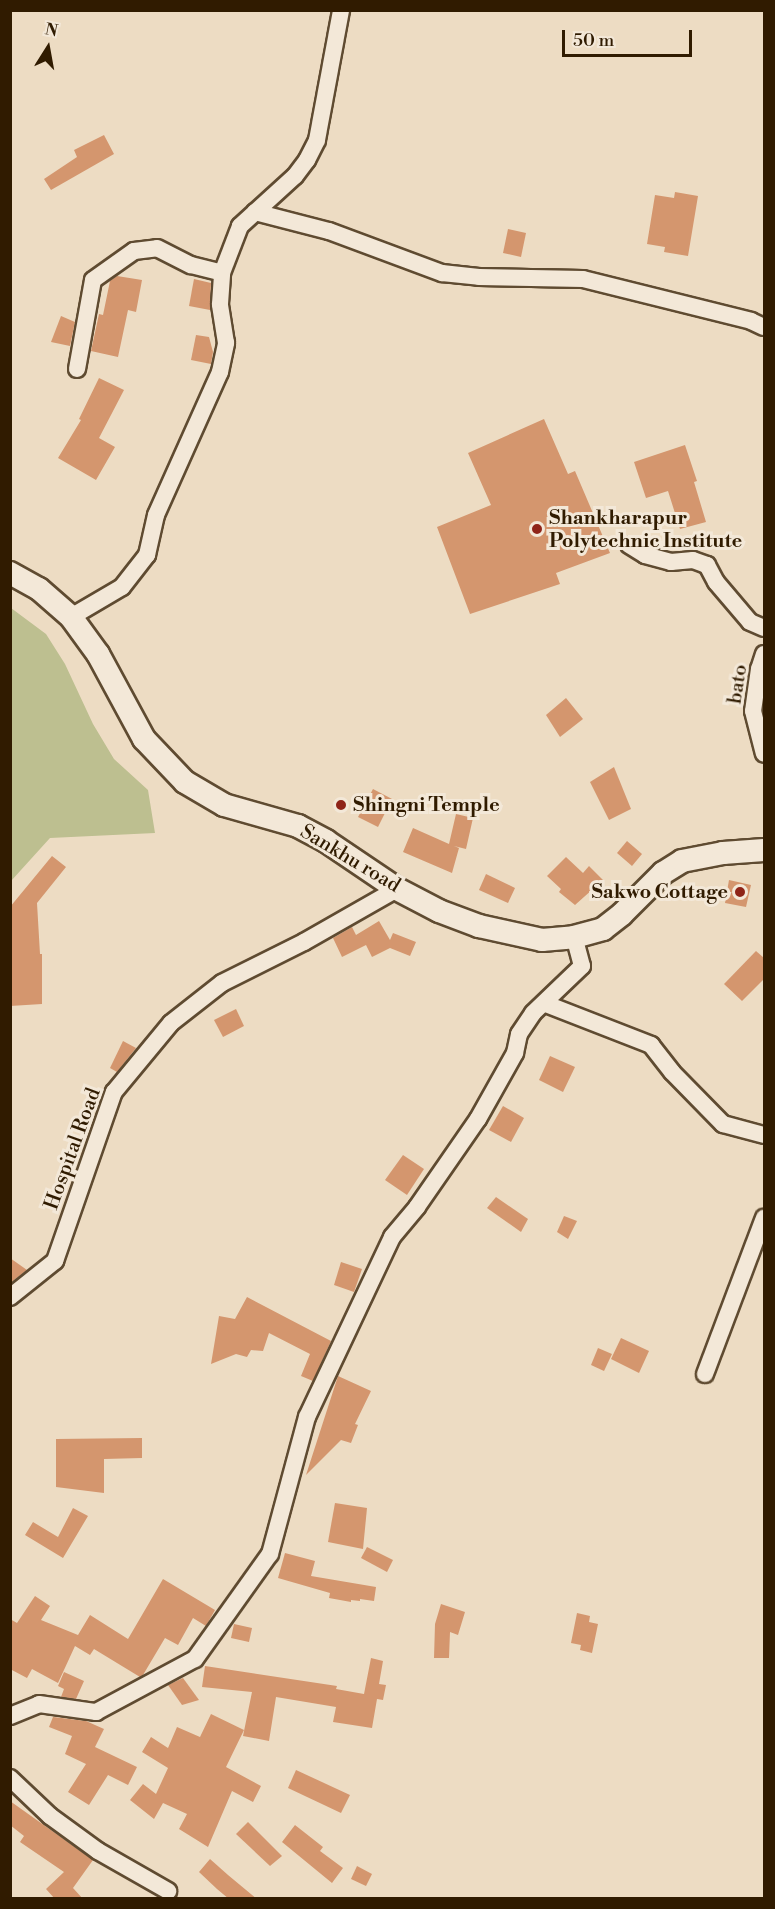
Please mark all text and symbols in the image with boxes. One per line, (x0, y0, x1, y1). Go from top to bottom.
north arrow (18, 18, 78, 78)
scale bar (565, 18, 696, 56)
text: N (43, 19, 60, 41)
text: 50 m (573, 29, 614, 52)
place label: Shankharapur Polytechnic Institute (549, 506, 742, 553)
marker: Shankharapur Polytechnic Institute (530, 522, 544, 536)
street label: bato (723, 663, 753, 705)
place label: Shingni Temple (353, 793, 500, 817)
marker: Shingni Temple (334, 798, 348, 812)
street label: Sankhu road (296, 820, 404, 898)
place label: Sakwo Cottage (591, 880, 728, 904)
marker: Sakwo Cottage (733, 885, 747, 899)
street label: Hospital Road (40, 1085, 106, 1213)

